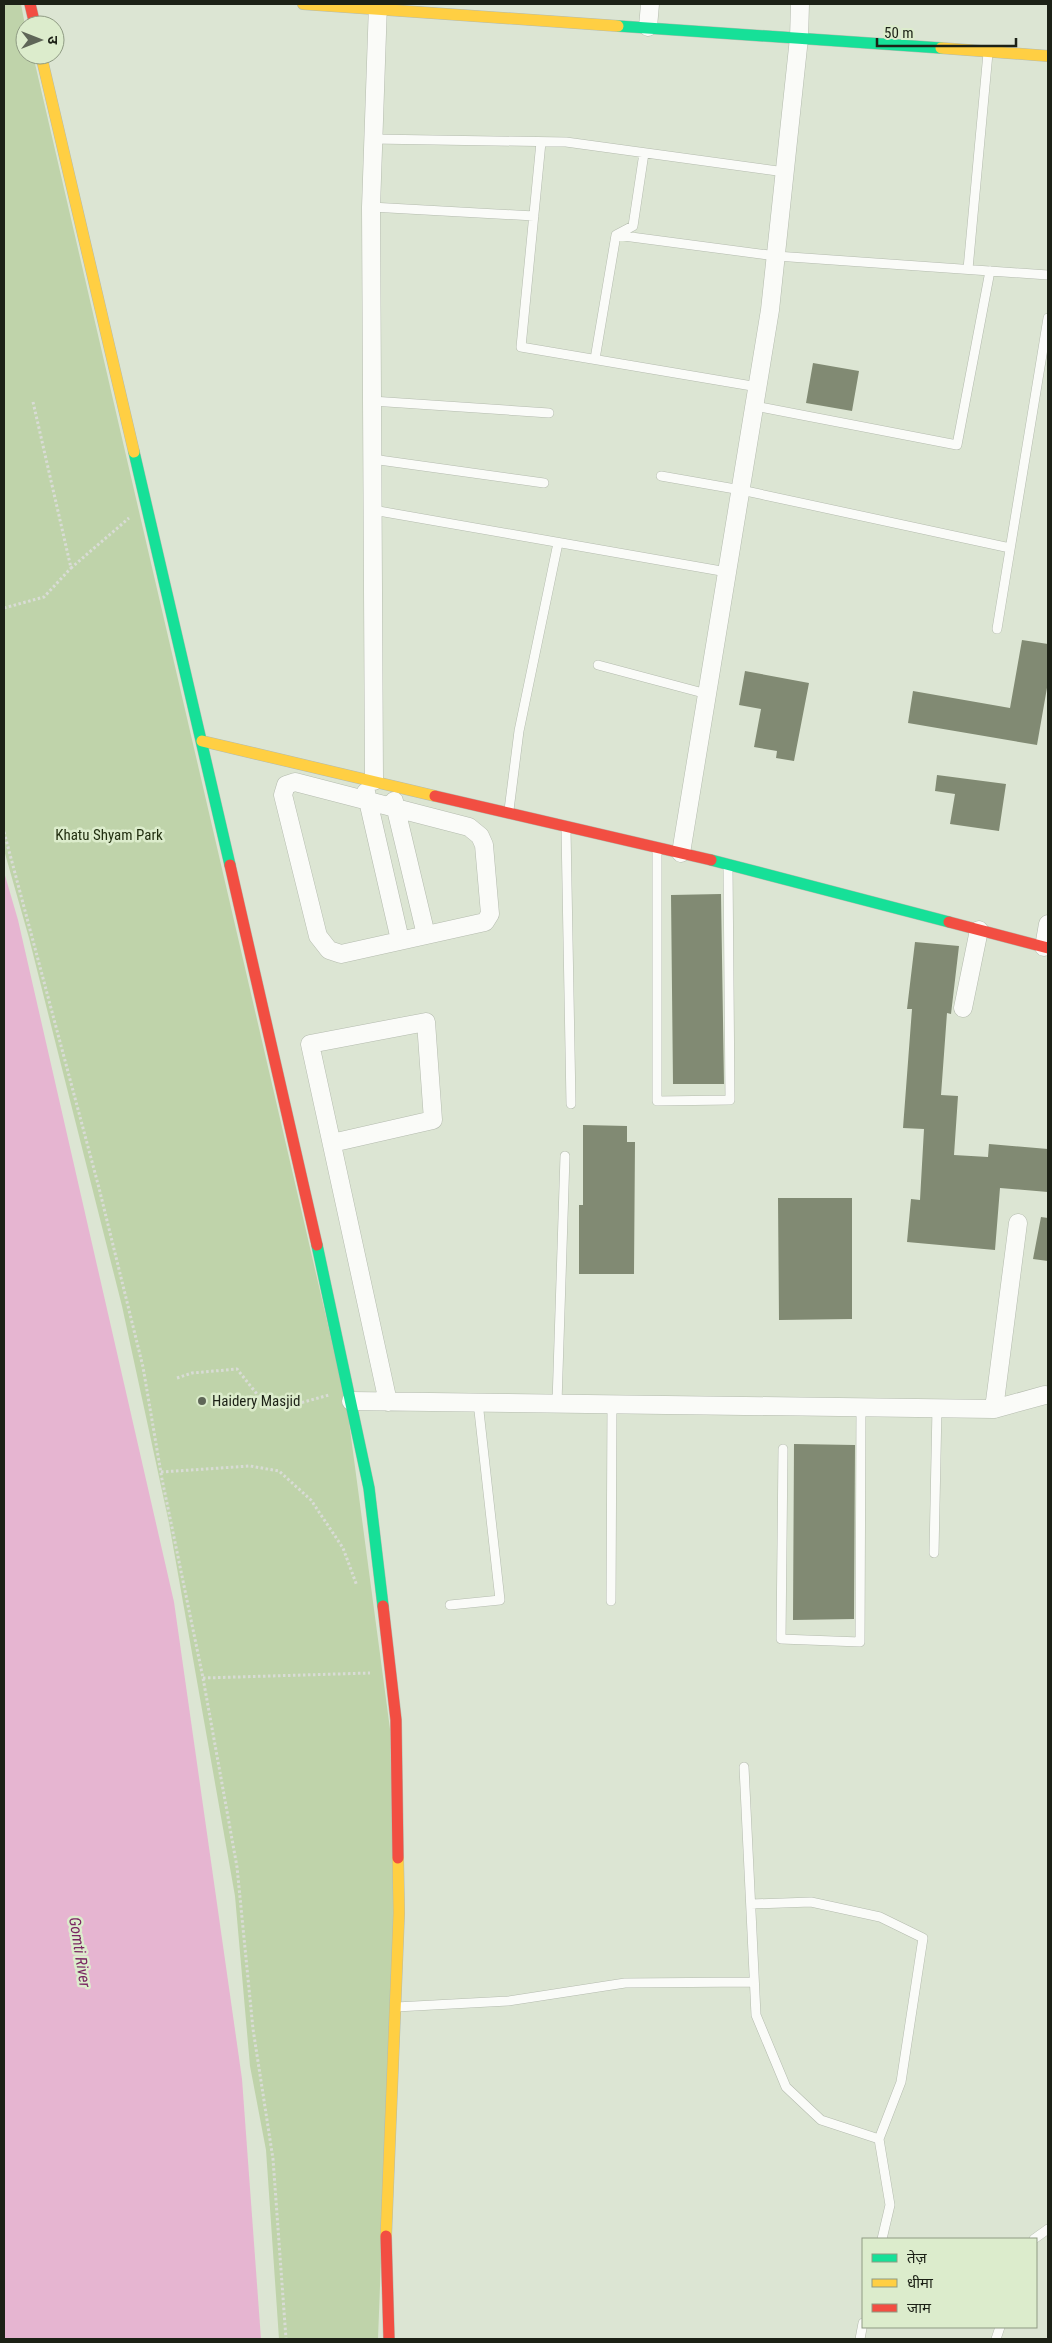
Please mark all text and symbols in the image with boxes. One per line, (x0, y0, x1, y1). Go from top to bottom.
north arrow (15, 15, 65, 65)
scale bar (877, 15, 1016, 47)
text: 50 m (884, 24, 914, 42)
text: उ (45, 36, 61, 45)
park label: Khatu Shyam Park (55, 826, 163, 844)
place label: Haidery Masjid (212, 1392, 300, 1410)
marker: Haidery Masjid (196, 1395, 208, 1407)
water label: Gomti River (65, 1916, 95, 1990)
legend (862, 2238, 1037, 2328)
text: तेज़ (907, 2249, 928, 2267)
text: धीमा (907, 2274, 934, 2292)
text: जाम (907, 2299, 932, 2317)

